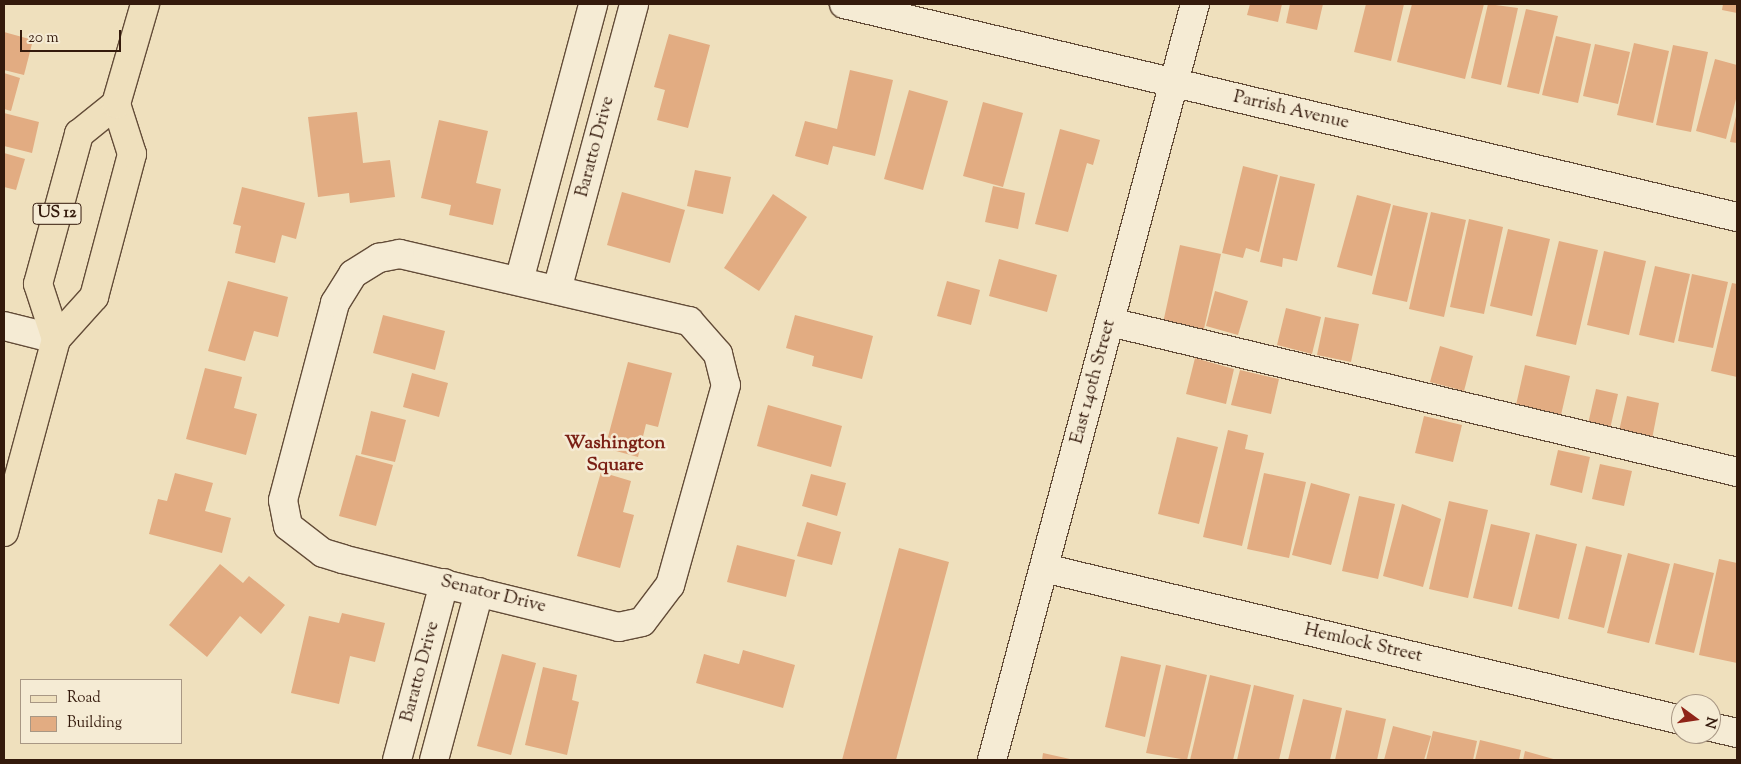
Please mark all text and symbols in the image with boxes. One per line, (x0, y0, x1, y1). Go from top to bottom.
scale bar (22, 20, 124, 52)
text: 20 m (28, 28, 59, 49)
street label: Parrish Avenue (1231, 87, 1351, 135)
street label: Baratto Drive (572, 94, 620, 200)
road number: US 12 (32, 200, 82, 228)
street label: East 140th Street (1067, 318, 1121, 446)
district label: Washington Square (564, 433, 666, 477)
street label: Senator Drive (438, 571, 548, 619)
street label: Baratto Drive (397, 619, 445, 725)
street label: Hemlock Street (1302, 620, 1424, 668)
legend (20, 679, 182, 744)
text: Road (67, 688, 101, 709)
north arrow (1671, 694, 1721, 744)
text: Building (67, 713, 122, 734)
text: N (1699, 715, 1721, 730)

